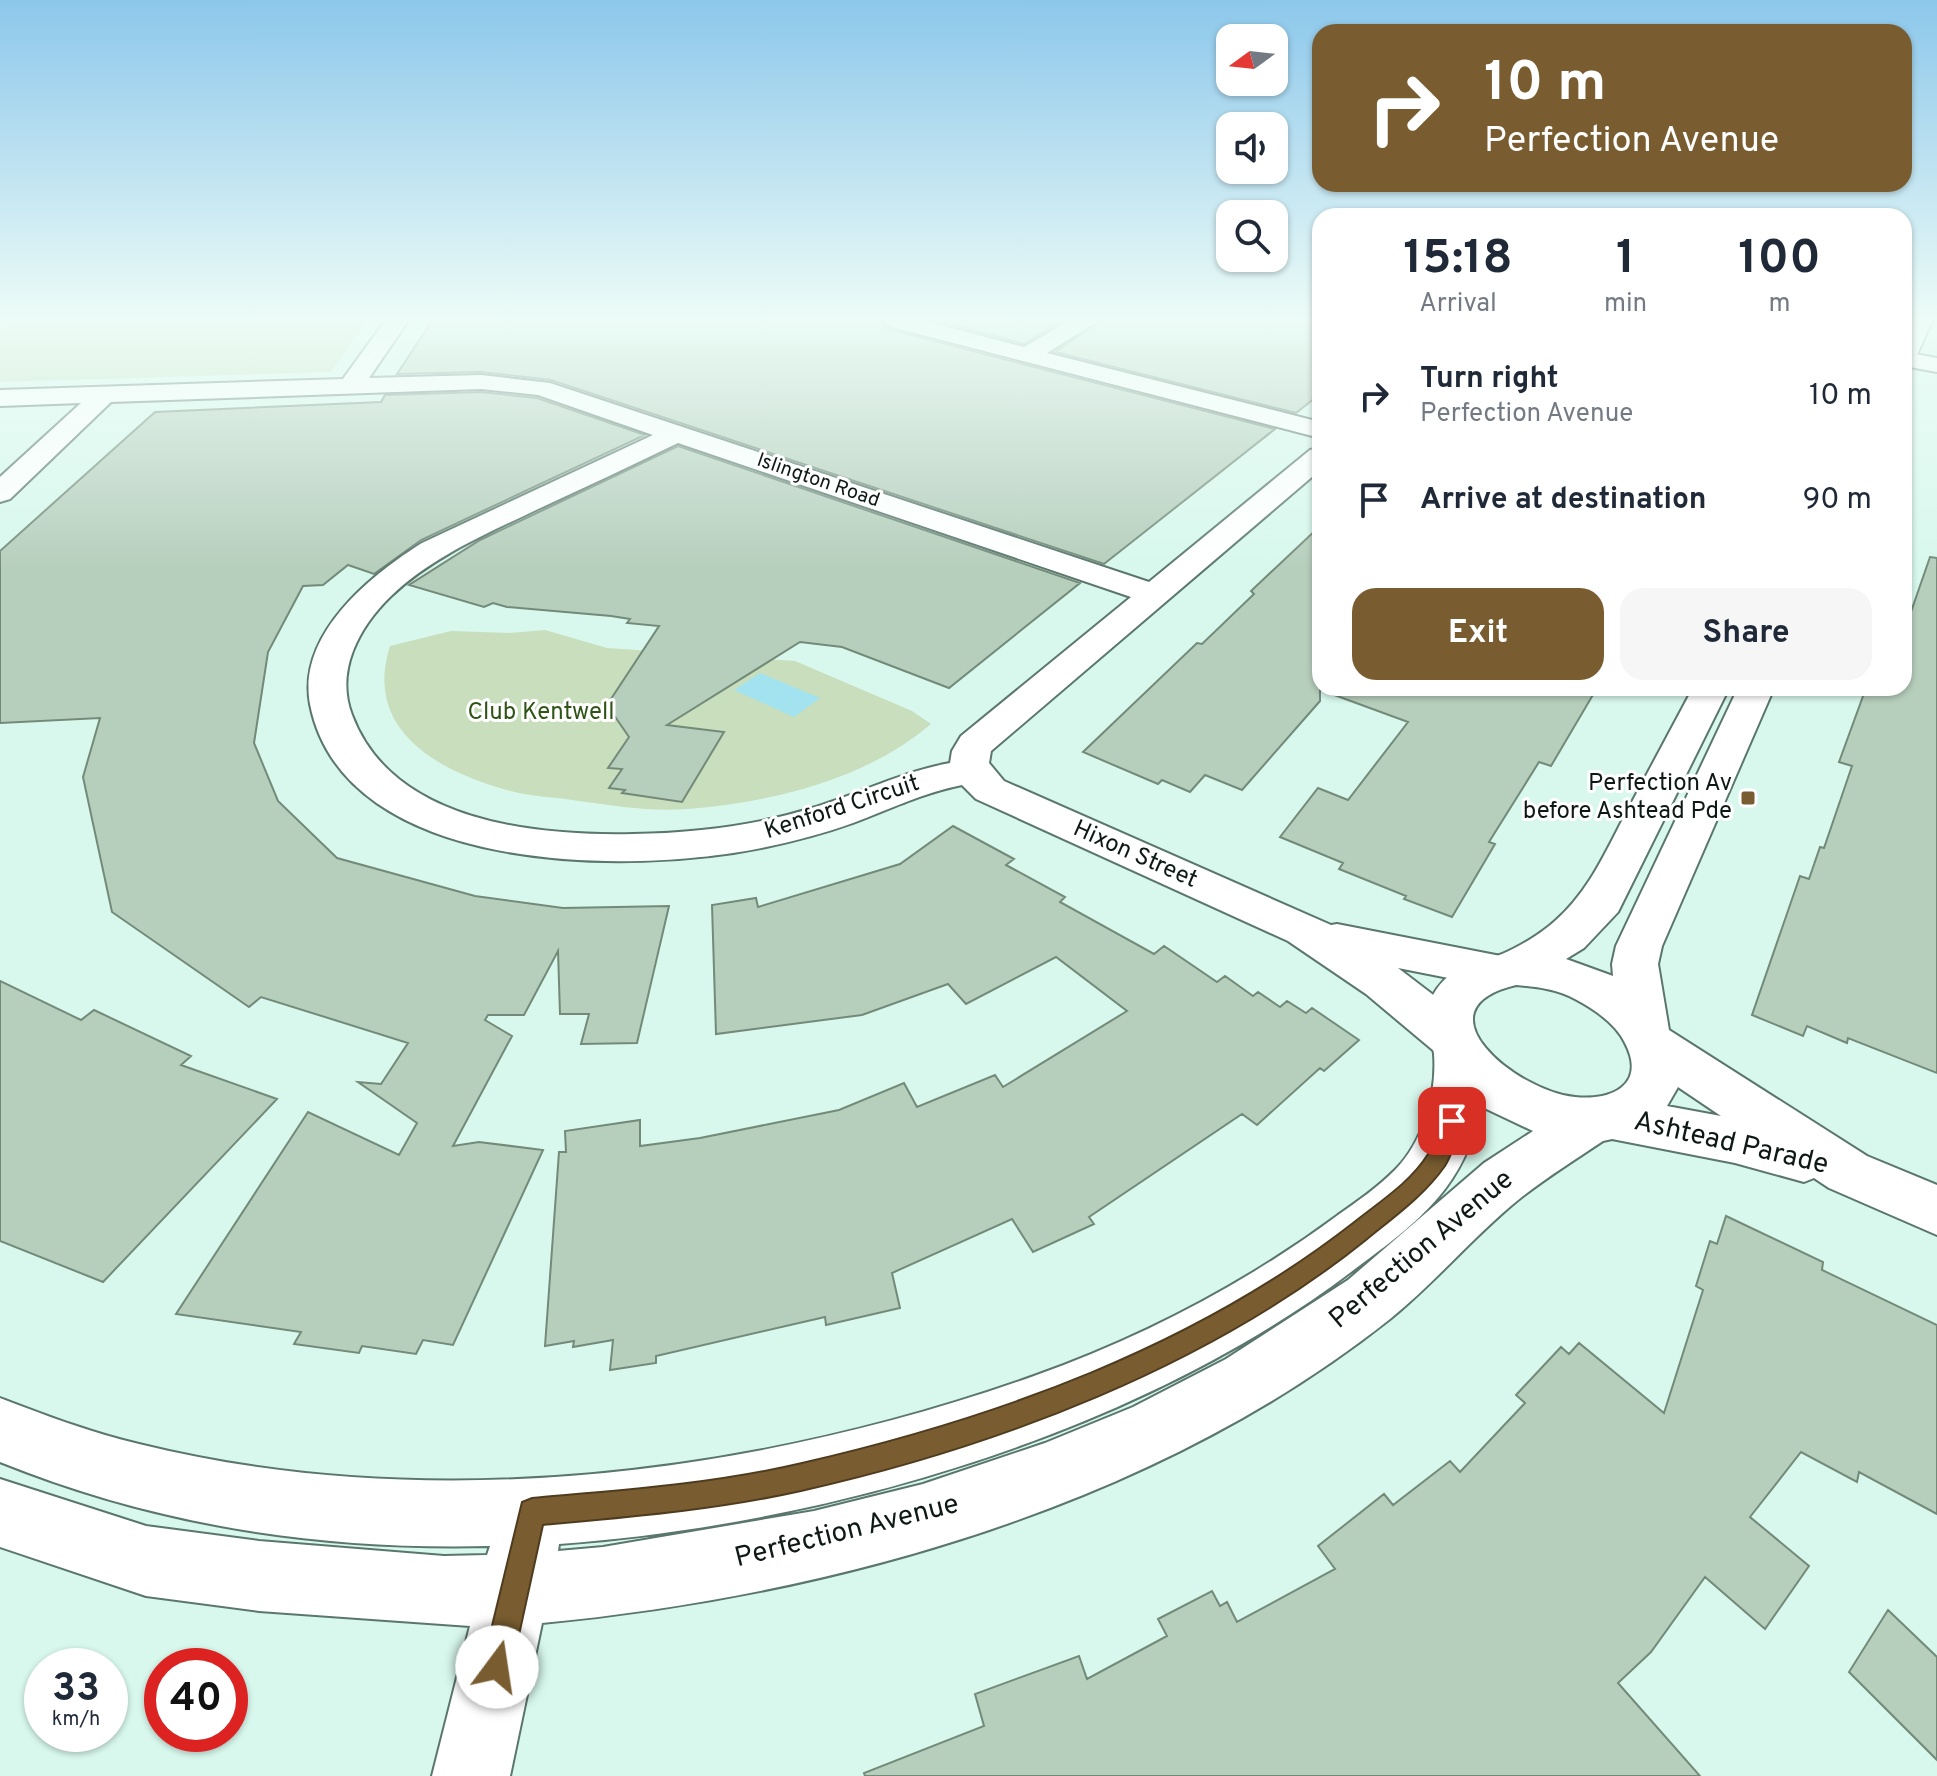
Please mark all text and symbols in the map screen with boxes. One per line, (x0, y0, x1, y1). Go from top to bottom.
north arrow (1216, 24, 1288, 96)
map controls (1216, 24, 1288, 272)
text: 10 m (1484, 50, 1606, 120)
icon: right (1352, 56, 1456, 160)
button: sound (1216, 112, 1288, 184)
text: Perfection Avenue (1484, 119, 1779, 165)
button: search (1216, 200, 1288, 272)
text: 15:18 (1403, 230, 1513, 290)
text: 1 (1616, 230, 1635, 290)
text: 100 (1738, 230, 1821, 290)
text: Arrival (1419, 288, 1497, 321)
text: min (1604, 288, 1647, 321)
text: m (1769, 288, 1791, 321)
text: Turn right (1420, 361, 1558, 398)
icon: right (1352, 374, 1396, 418)
text: 10 m (1809, 378, 1872, 415)
text: Perfection Avenue (1420, 398, 1633, 431)
street label: Islington Road (753, 448, 883, 514)
icon: arrive (1352, 478, 1396, 522)
text: Arrive at destination (1420, 482, 1706, 519)
text: 90 m (1803, 482, 1872, 519)
button: Exit (1352, 588, 1604, 680)
button: Share (1620, 588, 1872, 680)
park label: Club Kentwell (467, 698, 615, 728)
street label: Kenford Circuit (761, 769, 923, 847)
place label: Perfection Av before Ashtead Pde (1523, 769, 1732, 827)
marker: Perfection Av before Ashtead Pde (1739, 789, 1757, 807)
street label: Hixon Street (1068, 814, 1202, 896)
pin (1418, 1087, 1486, 1155)
icon: arrive (1430, 1099, 1474, 1143)
street label: Ashtead Parade (1630, 1104, 1832, 1184)
street label: Perfection Avenue (1323, 1162, 1521, 1338)
street label: Perfection Avenue (731, 1487, 963, 1577)
position arrow (455, 1625, 539, 1709)
speed limit sign: 40 (144, 1648, 248, 1752)
text: 33 (52, 1665, 100, 1715)
text: km/h (52, 1707, 100, 1733)

